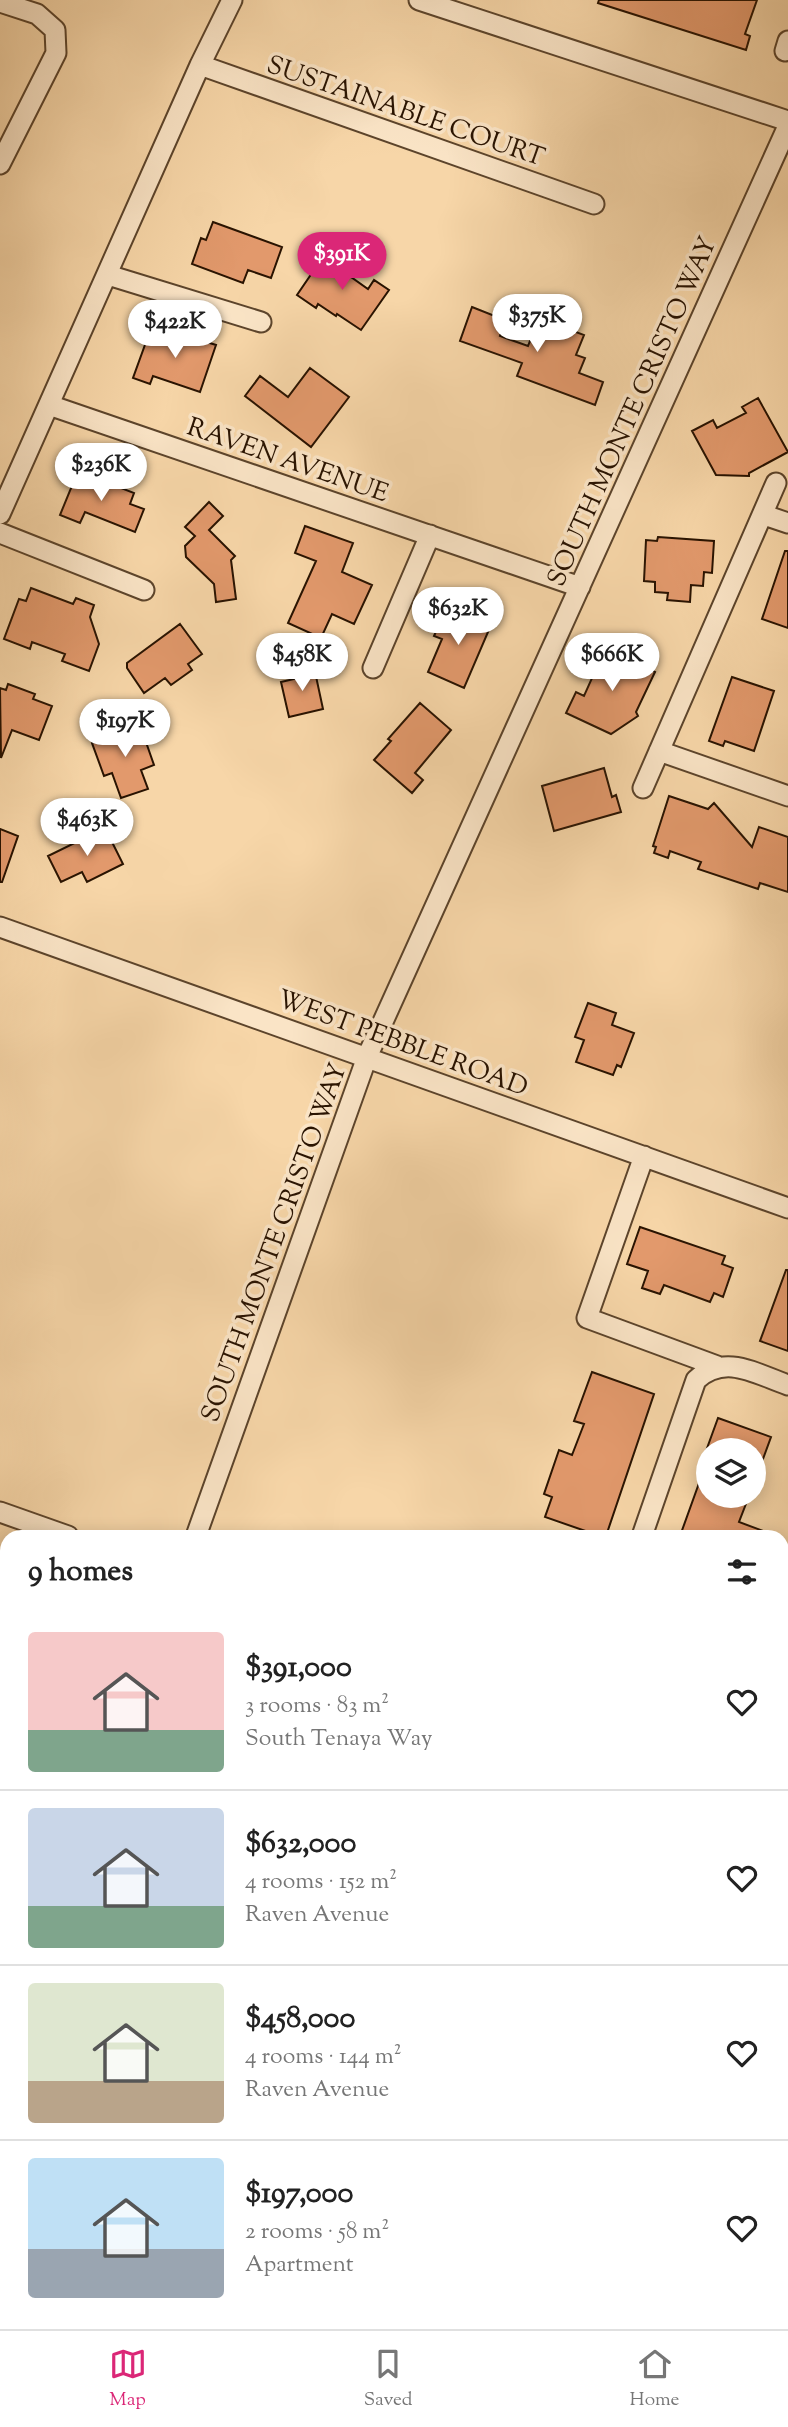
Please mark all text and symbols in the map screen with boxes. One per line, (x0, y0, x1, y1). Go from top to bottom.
street label: SUSTAINABLE COURT (261, 47, 549, 177)
street label: SOUTH MONTE CRISTO WAY (539, 231, 727, 593)
pin: $391K (293, 232, 391, 292)
text: $391K (314, 238, 371, 271)
pin: $375K (488, 294, 586, 354)
pin: $422K (126, 300, 224, 360)
text: $375K (508, 300, 566, 333)
text: $422K (144, 306, 206, 339)
street label: RAVEN AVENUE (181, 410, 393, 513)
pin: $236K (52, 444, 150, 503)
text: $236K (71, 449, 131, 482)
pin: $632K (409, 588, 507, 647)
text: $632K (428, 593, 488, 626)
pin: $458K (253, 634, 351, 693)
pin: $666K (563, 634, 661, 693)
text: $458K (272, 639, 332, 672)
text: $666K (580, 639, 644, 672)
pin: $197K (76, 700, 174, 759)
text: $197K (95, 705, 155, 738)
pin: $463K (38, 798, 136, 858)
text: $463K (56, 804, 118, 837)
street label: WEST PEBBLE ROAD (272, 982, 533, 1107)
street label: SOUTH MONTE CRISTO WAY (193, 1058, 358, 1427)
map controls (696, 1438, 766, 1508)
button: layers (696, 1438, 766, 1508)
text: 9 homes (28, 1551, 133, 1594)
icon: filters (723, 1553, 761, 1591)
text: $391,000 (245, 1647, 352, 1690)
icon: home (84, 1660, 168, 1744)
icon: heart (723, 1683, 761, 1721)
text: 3 rooms · 83 m² (245, 1690, 389, 1723)
text: South Tenaya Way (245, 1723, 432, 1756)
text: $632,000 (245, 1823, 356, 1866)
icon: home (84, 1836, 168, 1920)
icon: heart (723, 1859, 761, 1897)
text: 4 rooms · 152 m² (245, 1866, 397, 1899)
text: Raven Avenue (245, 1899, 389, 1932)
text: $458,000 (245, 1998, 355, 2041)
icon: home (84, 2011, 168, 2095)
icon: heart (723, 2034, 761, 2072)
text: 4 rooms · 144 m² (245, 2041, 402, 2074)
text: Raven Avenue (245, 2074, 389, 2107)
text: $197,000 (245, 2173, 353, 2216)
icon: home (84, 2186, 168, 2270)
icon: heart (723, 2209, 761, 2247)
text: 2 rooms · 58 m² (245, 2216, 389, 2249)
text: Apartment (245, 2249, 354, 2282)
tab: Map (109, 2345, 147, 2414)
tab: Saved (364, 2345, 412, 2414)
tab: Home (630, 2345, 679, 2414)

